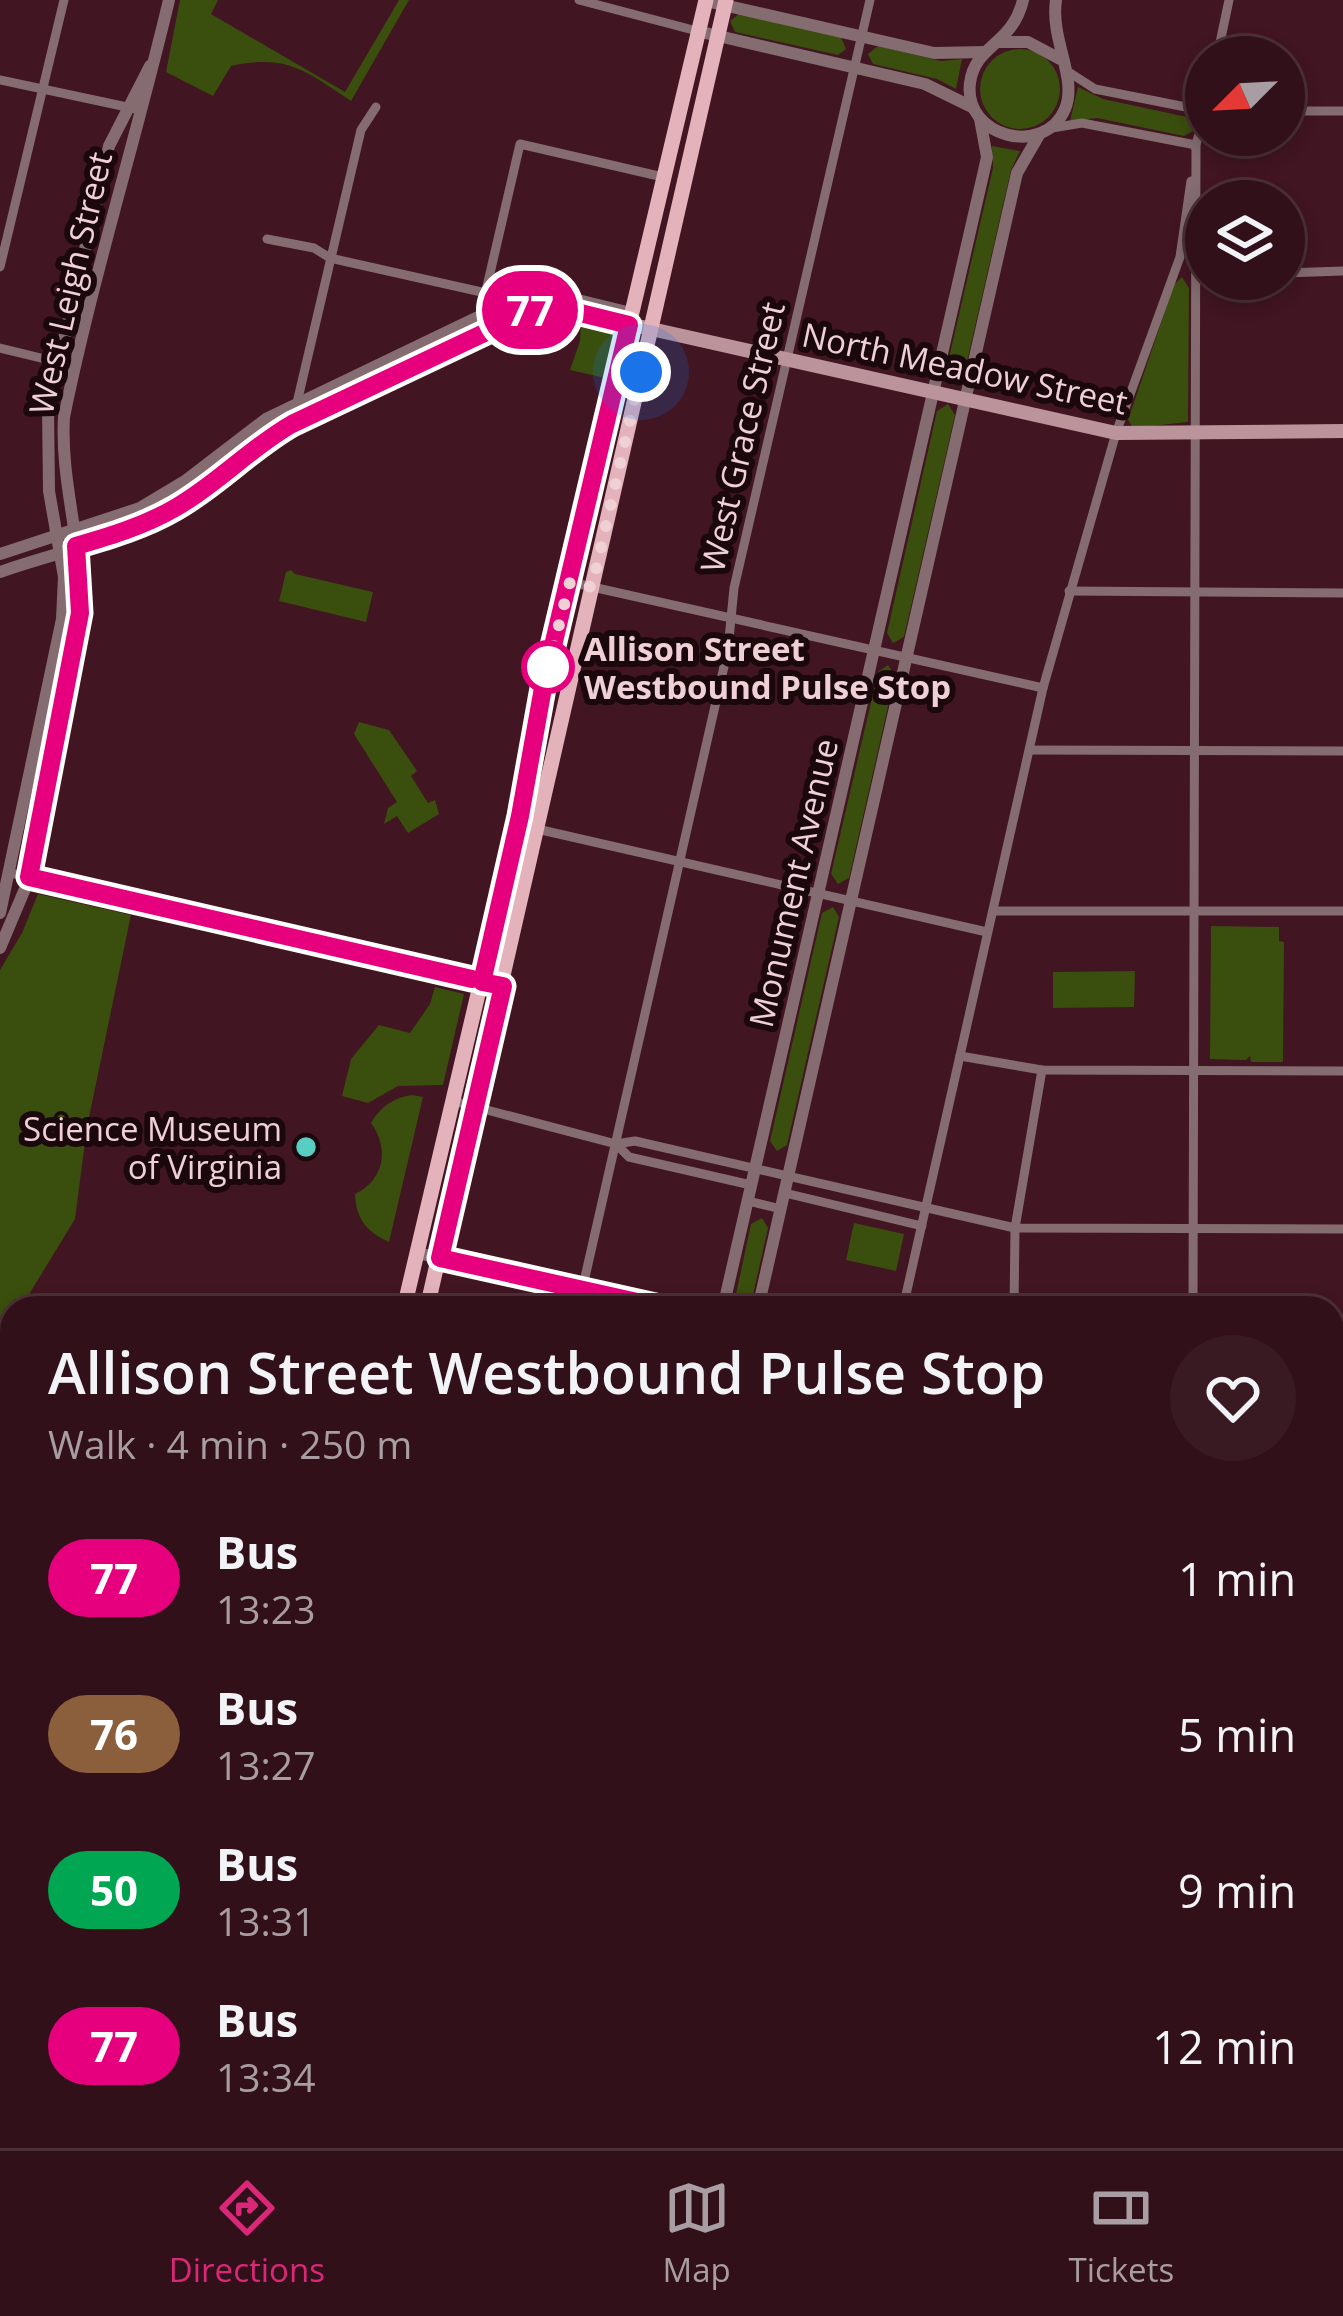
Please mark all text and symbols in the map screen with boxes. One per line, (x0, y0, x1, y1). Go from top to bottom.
north arrow (1185, 36, 1305, 156)
map controls (1185, 36, 1305, 300)
street label: West Leigh Street (18, 147, 122, 419)
button: layers (1185, 180, 1305, 300)
line badge: 77 (476, 271, 584, 349)
text: 77 (506, 281, 554, 338)
street label: West Grace Street (689, 297, 795, 577)
street label: North Meadow Street (798, 312, 1132, 424)
your location (611, 342, 671, 402)
place label: Allison Street Westbound Pulse Stop (584, 626, 951, 709)
marker: Allison Street Westbound Pulse Stop (523, 642, 573, 692)
street label: Monument Avenue (738, 734, 848, 1032)
place label: Science Museum of Virginia (23, 1106, 282, 1189)
marker: Science Museum of Virginia (293, 1134, 319, 1160)
text: Allison Street Westbound Pulse Stop (48, 1333, 1045, 1411)
button: heart (1170, 1335, 1296, 1461)
text: Walk · 4 min · 250 m (48, 1417, 412, 1470)
text: Bus (216, 1521, 298, 1582)
text: 1 min (1178, 1548, 1296, 1609)
text: 77 (90, 1549, 138, 1606)
text: 13:23 (216, 1582, 315, 1635)
text: Bus (216, 1677, 298, 1738)
text: 5 min (1178, 1704, 1296, 1765)
text: 76 (90, 1705, 138, 1762)
text: 13:27 (216, 1738, 315, 1791)
text: Bus (216, 1833, 298, 1894)
text: 9 min (1178, 1860, 1296, 1921)
text: 50 (90, 1861, 138, 1918)
text: 13:31 (216, 1894, 315, 1947)
text: Bus (216, 1989, 298, 2050)
text: 12 min (1152, 2016, 1296, 2077)
text: 77 (90, 2017, 138, 2074)
text: 13:34 (216, 2050, 315, 2103)
tab: Directions (169, 2175, 325, 2292)
tab: Map (663, 2175, 731, 2292)
tab: Tickets (1068, 2175, 1174, 2292)

